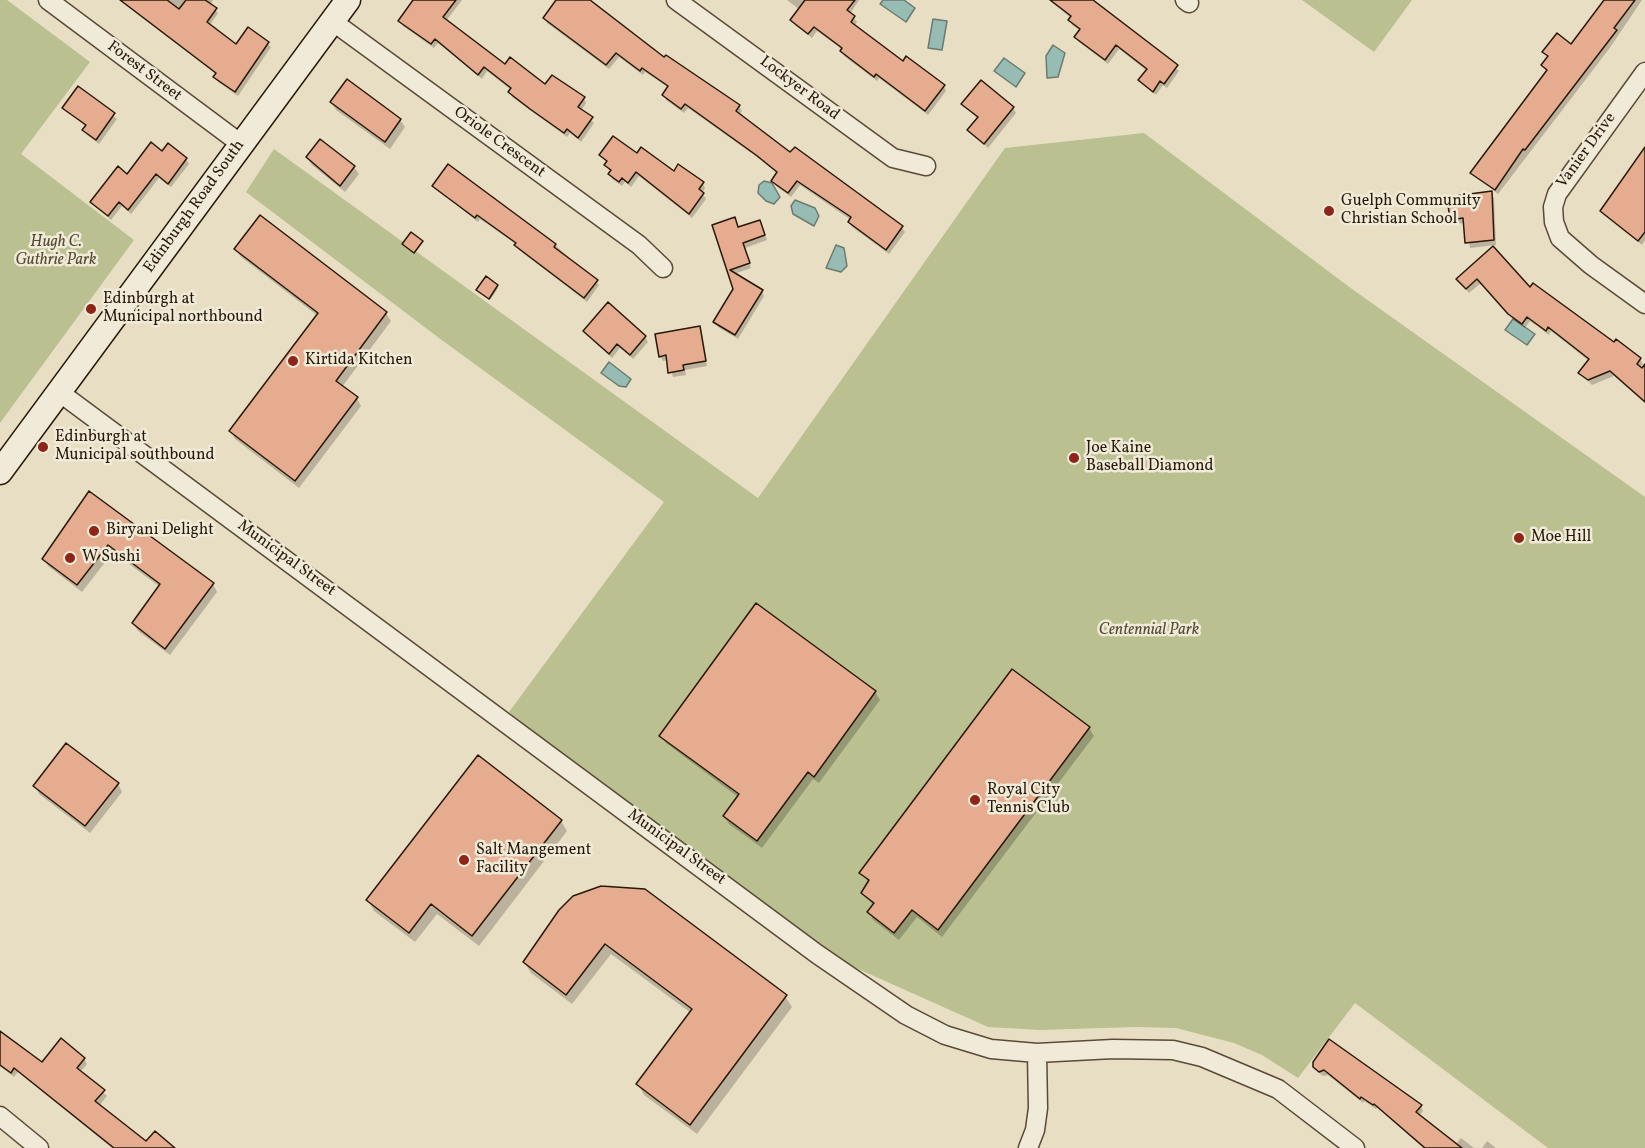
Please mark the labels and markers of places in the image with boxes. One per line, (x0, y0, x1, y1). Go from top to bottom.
place label: Guelph Community Christian School (1341, 192, 1481, 230)
marker: Guelph Community Christian School (1322, 204, 1336, 218)
place label: Edinburgh at Municipal northbound (103, 290, 263, 328)
marker: Edinburgh at Municipal northbound (84, 302, 98, 316)
place label: Kirtida Kitchen (305, 351, 413, 371)
marker: Kirtida Kitchen (286, 354, 300, 368)
place label: Edinburgh at Municipal southbound (55, 428, 214, 466)
place label: Joe Kaine Baseball Diamond (1086, 439, 1214, 477)
marker: Edinburgh at Municipal southbound (36, 440, 50, 454)
marker: Joe Kaine Baseball Diamond (1067, 451, 1081, 465)
place label: Biryani Delight (106, 521, 214, 541)
marker: Biryani Delight (87, 524, 101, 538)
place label: Moe Hill (1531, 528, 1591, 548)
marker: Moe Hill (1512, 531, 1526, 545)
place label: W Sushi (82, 548, 140, 568)
marker: W Sushi (63, 551, 77, 565)
place label: Royal City Tennis Club (987, 781, 1070, 819)
marker: Royal City Tennis Club (968, 793, 982, 807)
place label: Salt Mangement Facility (476, 841, 591, 879)
marker: Salt Mangement Facility (457, 853, 471, 867)

